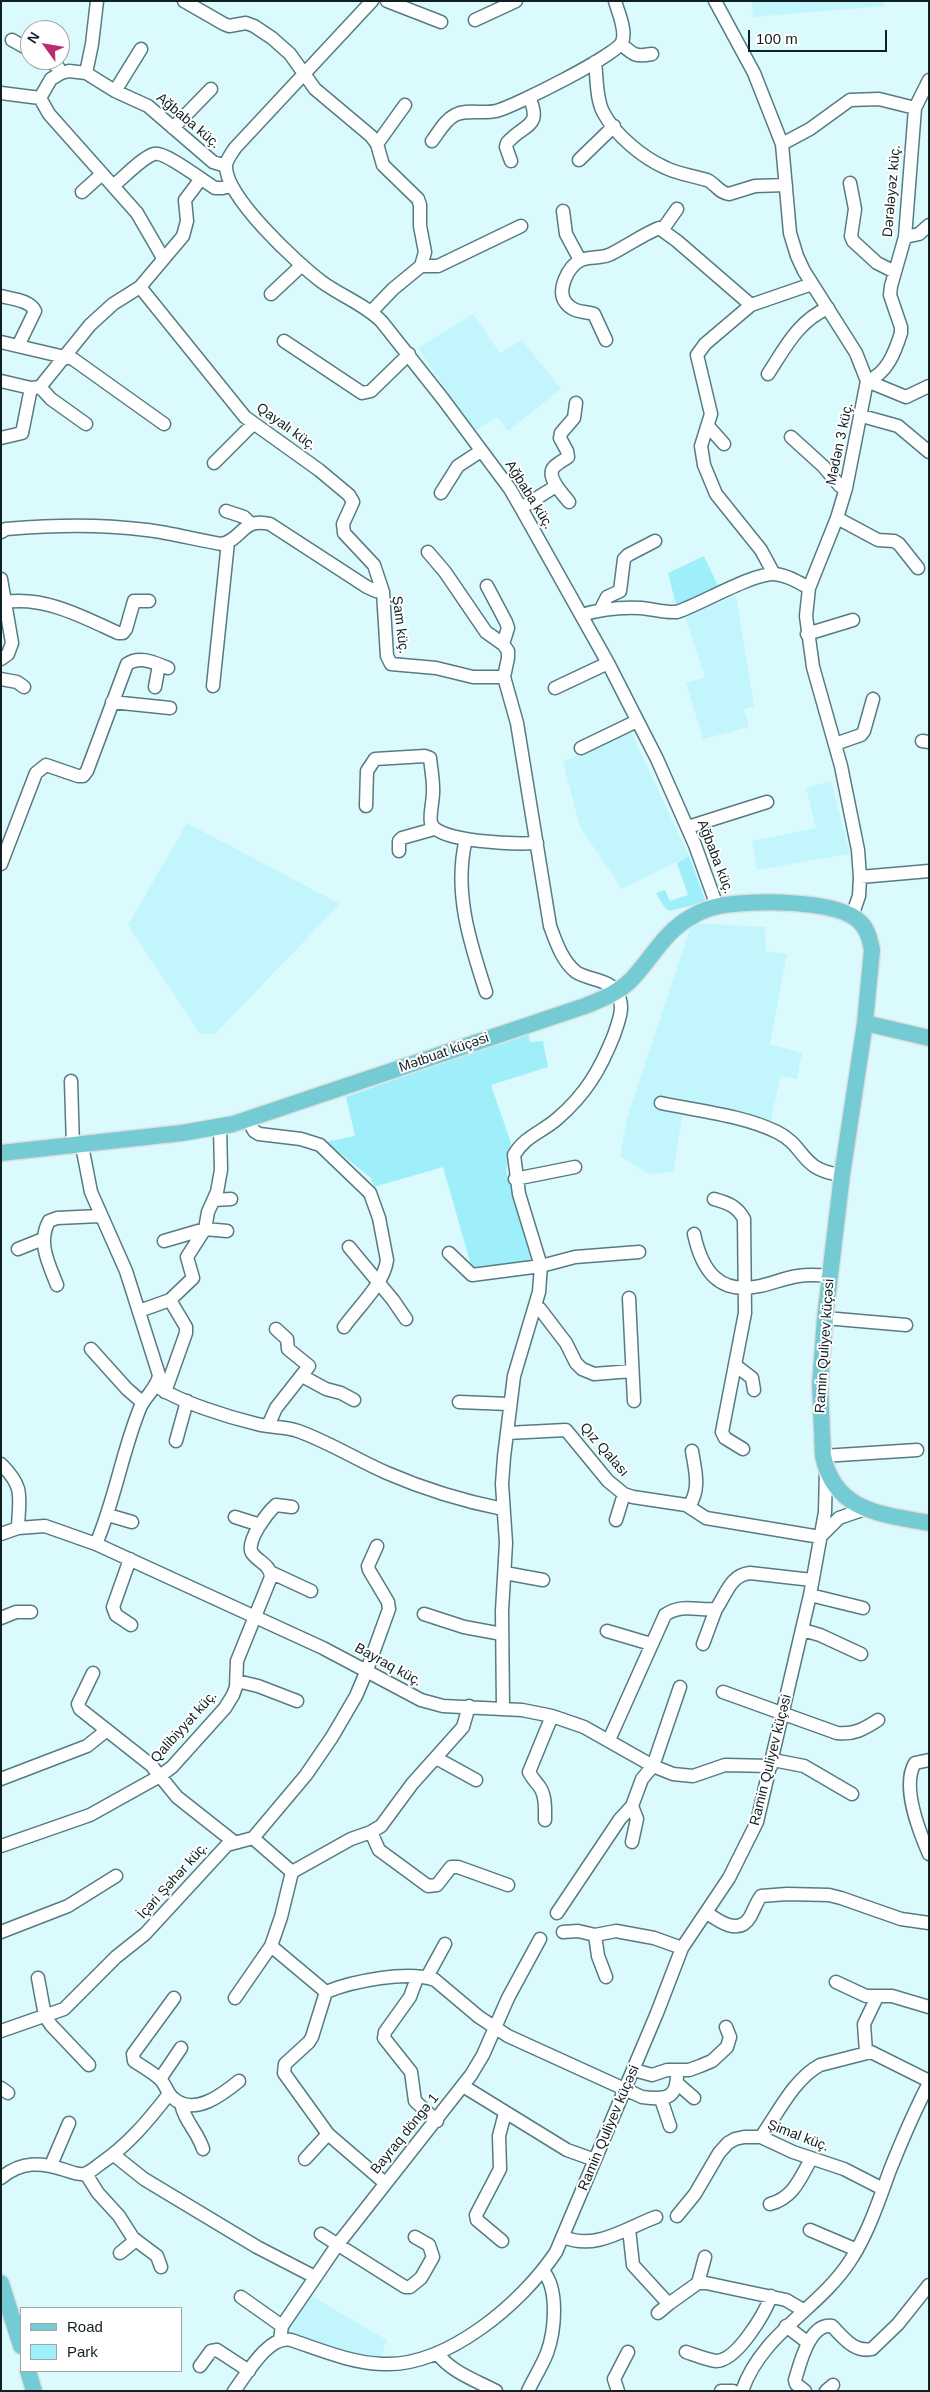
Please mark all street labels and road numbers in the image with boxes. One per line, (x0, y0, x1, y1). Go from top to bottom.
street label: Ağbaba küç. (153, 90, 223, 152)
street label: Dərələyəz küç. (880, 144, 904, 238)
street label: Qayalı küç. (253, 400, 319, 454)
street label: Mədən 3 küç. (823, 401, 857, 487)
street label: Ağbaba küç. (501, 458, 557, 532)
street label: Şam küç. (388, 595, 412, 655)
street label: Ağbaba küç. (693, 818, 737, 896)
street label: Mətbuat küçəsi (397, 1030, 491, 1076)
street label: Ramin Quliyev küçəsi (812, 1278, 838, 1414)
street label: Qız Qalası (576, 1420, 632, 1480)
street label: Bayraq küç. (352, 1640, 424, 1690)
street label: Qalibiyyət küç. (147, 1688, 221, 1766)
street label: Ramin Quliyev küçəsi (747, 1693, 795, 1827)
street label: İçəri Şəhər küç. (134, 1839, 212, 1923)
street label: Ramin Quliyev küçəsi (575, 2063, 643, 2193)
street label: Bayraq döngə 1 (367, 2090, 443, 2178)
street label: Şimal küç. (765, 2117, 831, 2155)

